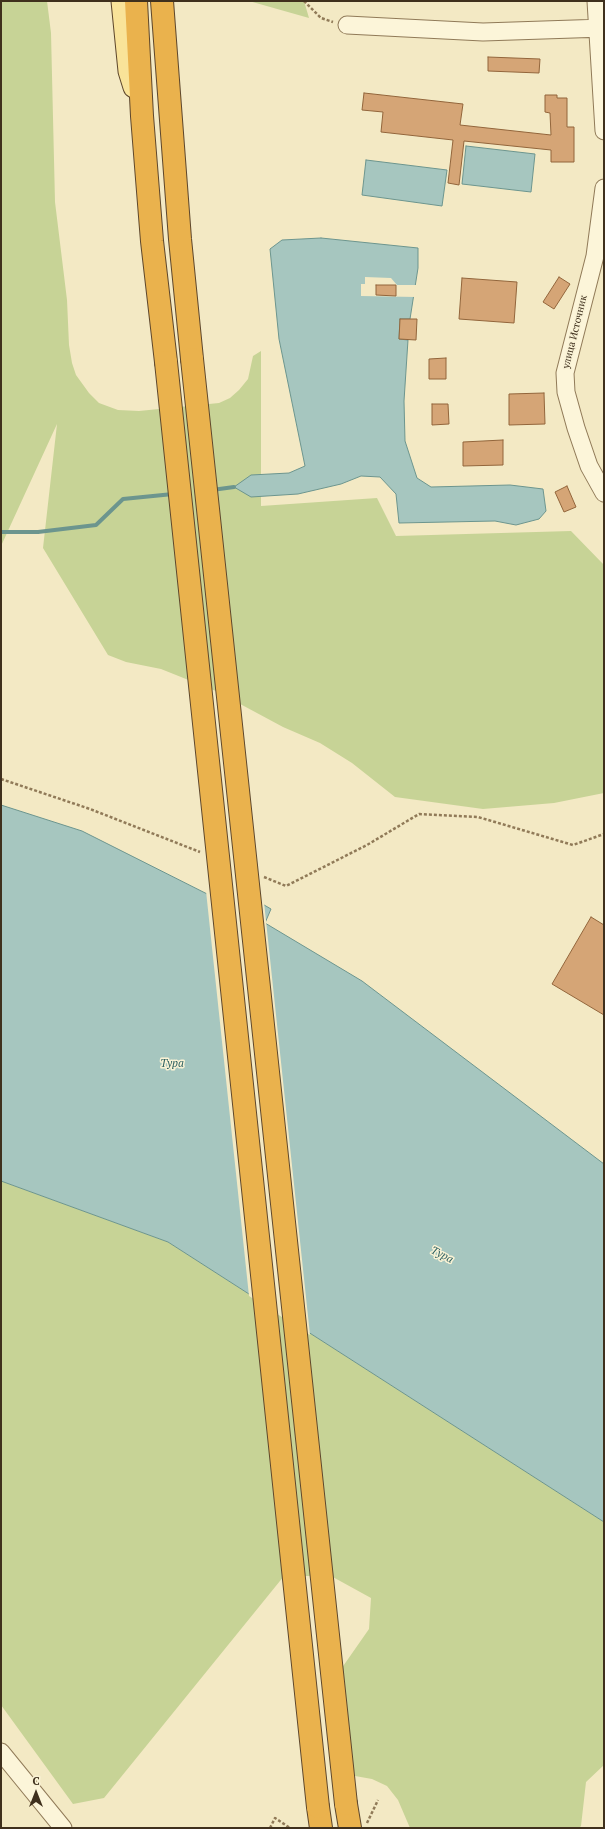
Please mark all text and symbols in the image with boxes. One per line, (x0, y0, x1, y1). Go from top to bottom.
street label: улица Источник (560, 294, 590, 370)
water label: Тура (160, 1057, 184, 1071)
water label: Тура (428, 1244, 456, 1266)
north arrow (16, 1773, 56, 1813)
text: С (32, 1774, 40, 1788)

